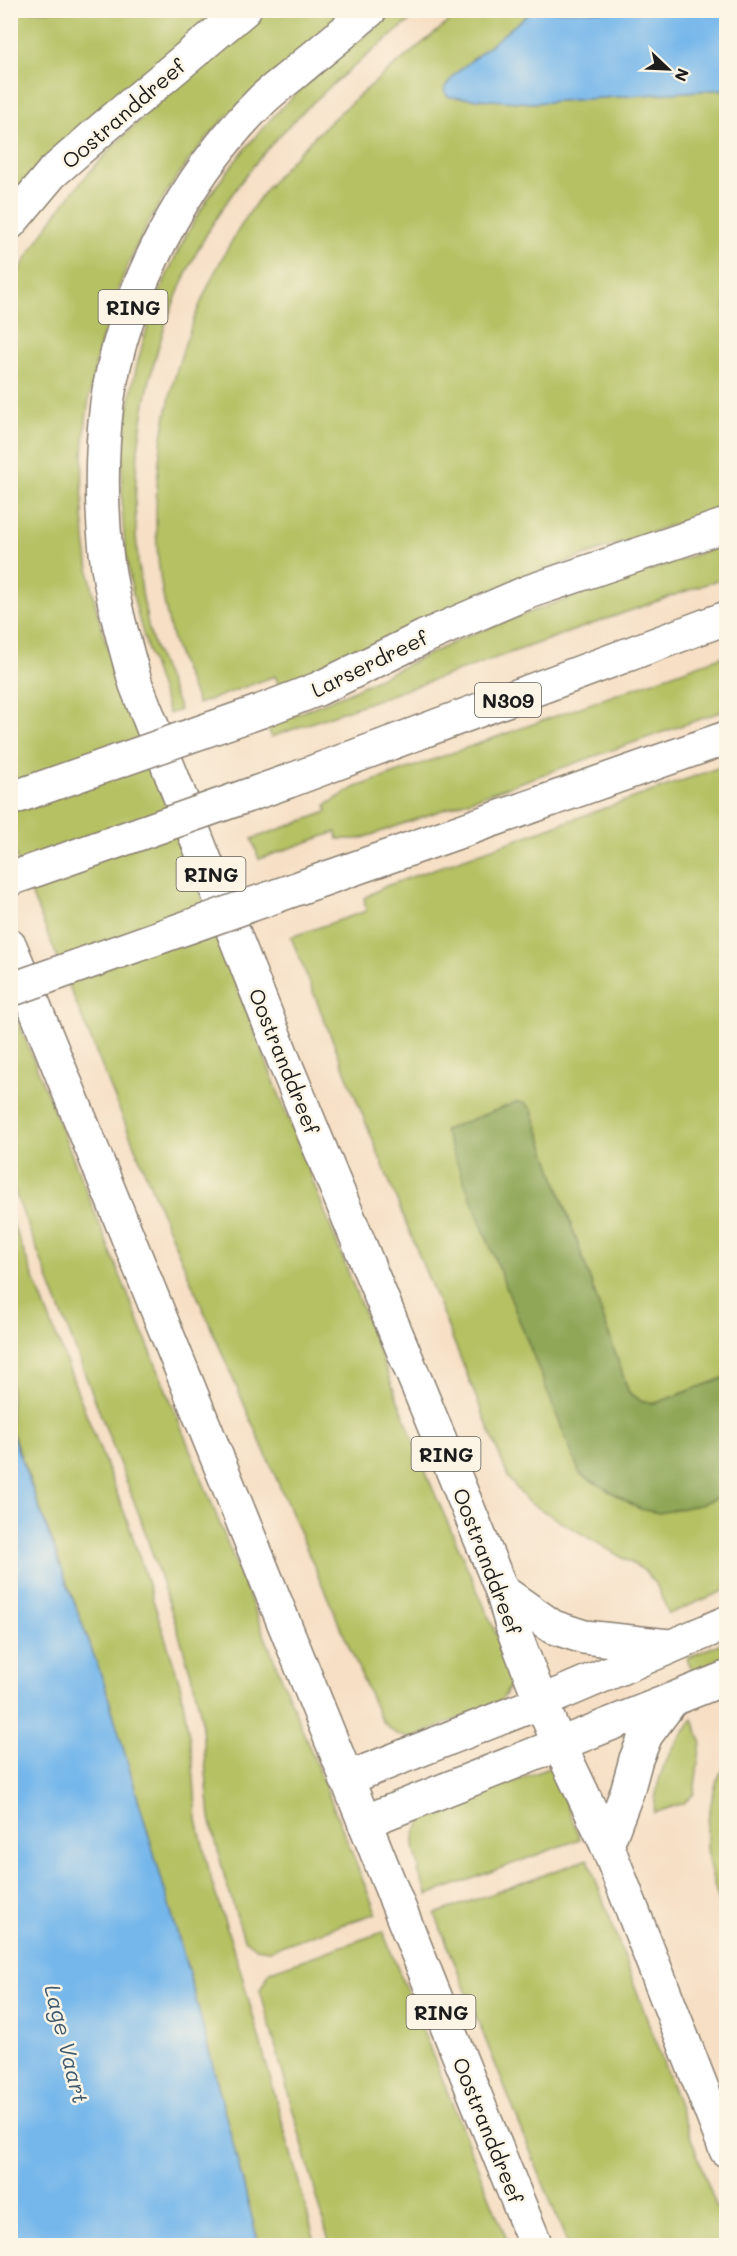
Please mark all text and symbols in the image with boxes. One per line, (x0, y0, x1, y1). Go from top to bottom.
north arrow (638, 39, 698, 99)
street label: Oostranddreef (56, 51, 191, 174)
text: N (670, 65, 694, 85)
road number: RING (98, 290, 168, 324)
street label: Larserdreef (306, 623, 432, 703)
road number: N309 (475, 683, 541, 717)
road number: RING (176, 857, 246, 891)
street label: Oostranddreef (243, 984, 327, 1139)
road number: RING (412, 1437, 480, 1471)
street label: Oostranddreef (448, 1484, 529, 1639)
water label: Lage Vaart (38, 1982, 96, 2106)
road number: RING (406, 1995, 476, 2029)
street label: Oostranddreef (447, 2053, 531, 2208)

